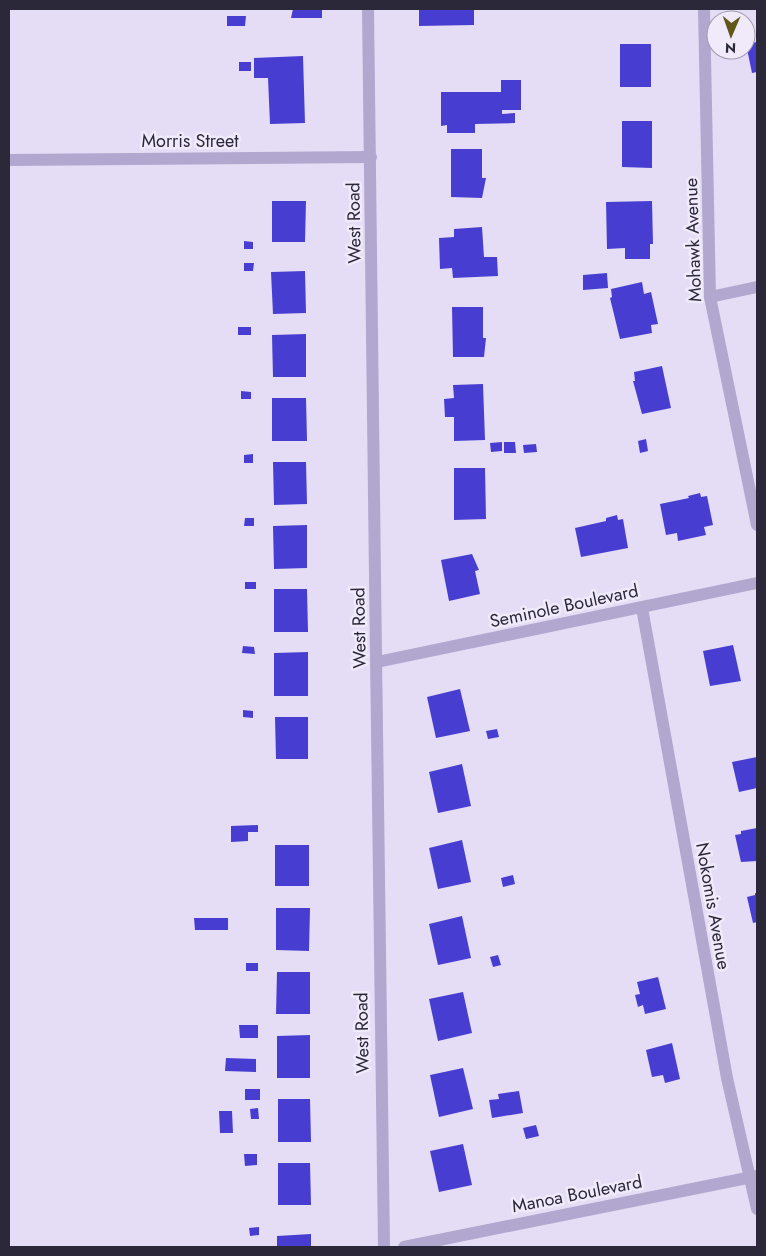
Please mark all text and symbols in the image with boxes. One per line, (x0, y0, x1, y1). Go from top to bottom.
north arrow (706, 10, 756, 60)
text: N (725, 38, 736, 58)
street label: Morris Street (141, 128, 239, 154)
street label: Mohawk Avenue (678, 178, 708, 302)
street label: West Road (340, 182, 368, 264)
street label: Seminole Boulevard (487, 578, 641, 634)
street label: West Road (345, 587, 373, 669)
street label: Nokomis Avenue (689, 840, 737, 972)
street label: West Road (348, 992, 376, 1074)
street label: Manoa Boulevard (510, 1169, 644, 1219)

